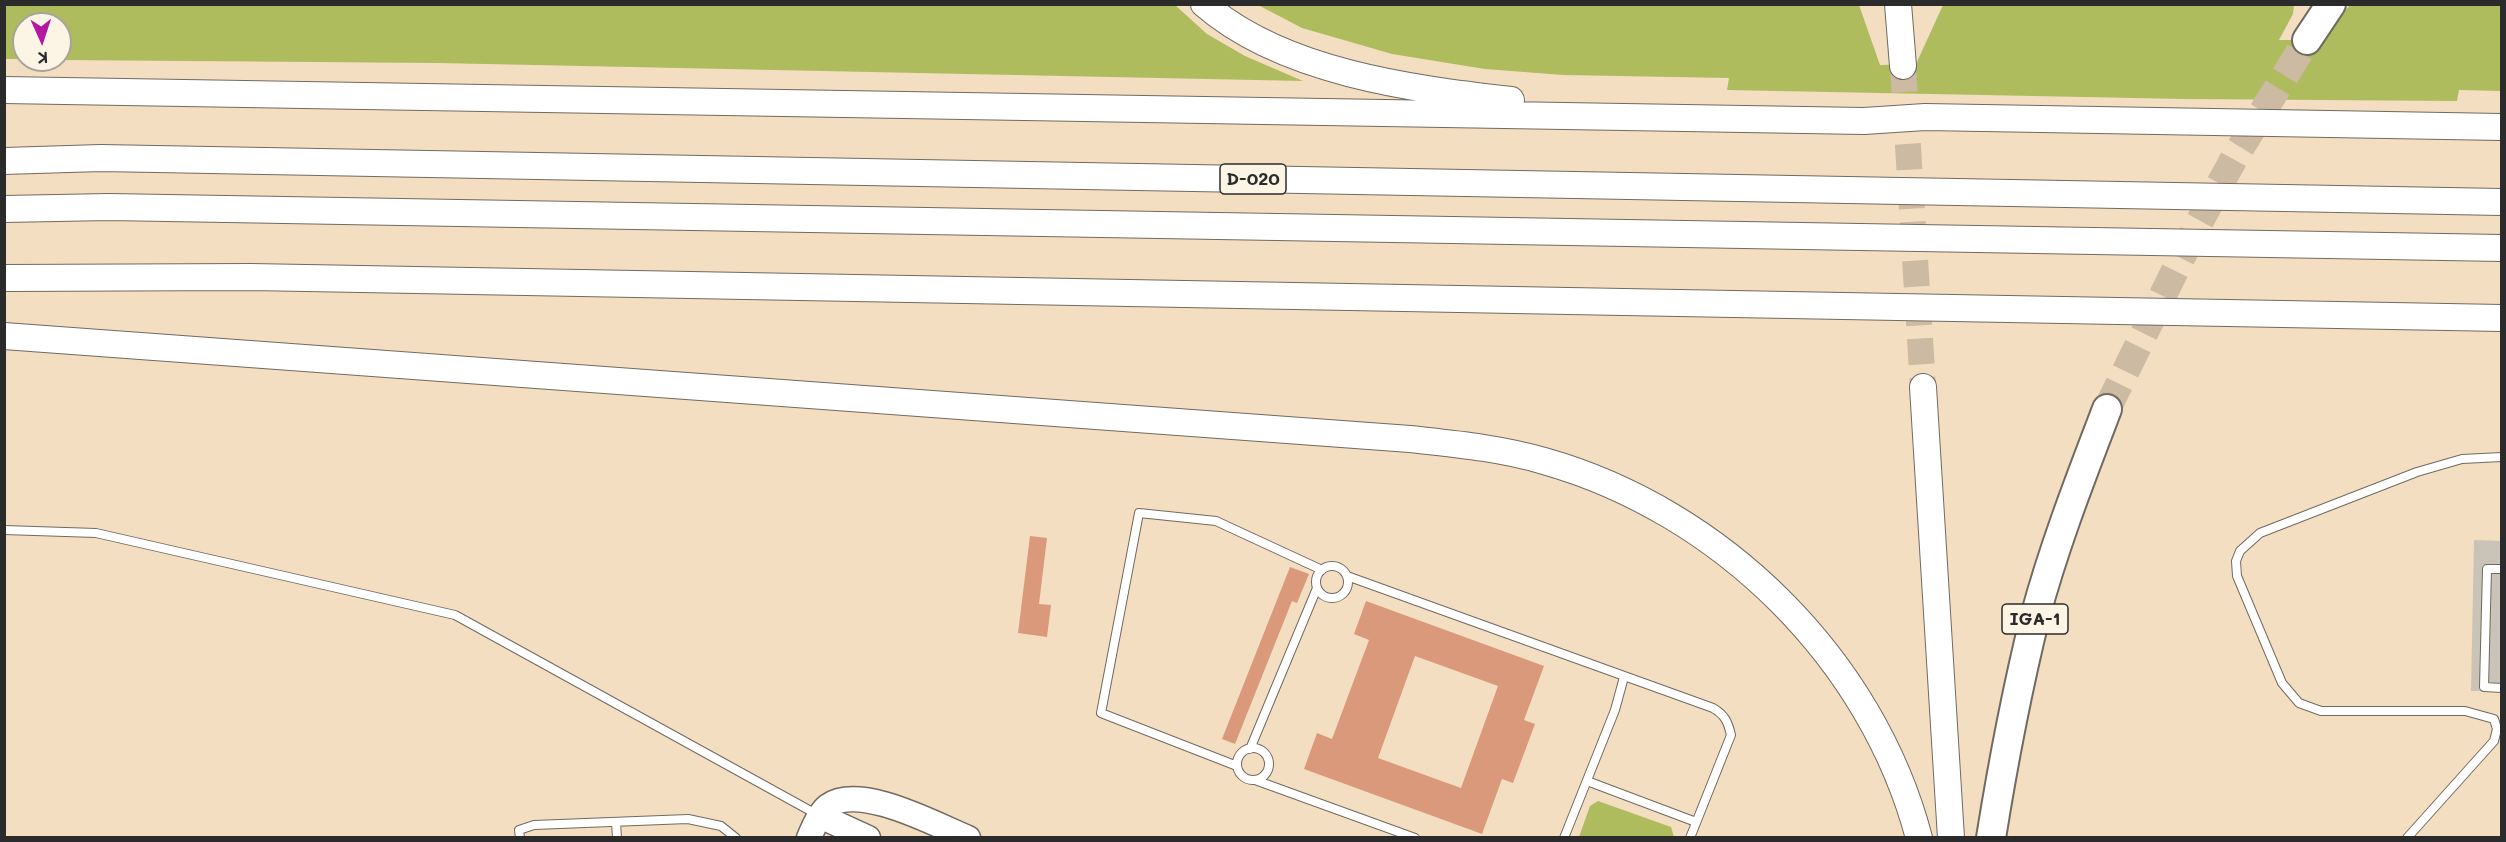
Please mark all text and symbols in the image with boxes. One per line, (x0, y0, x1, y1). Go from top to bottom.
north arrow (12, 12, 72, 72)
text: K (37, 48, 49, 69)
road number: D-020 (1220, 164, 1286, 194)
road number: IGA-1 (2002, 604, 2068, 634)

